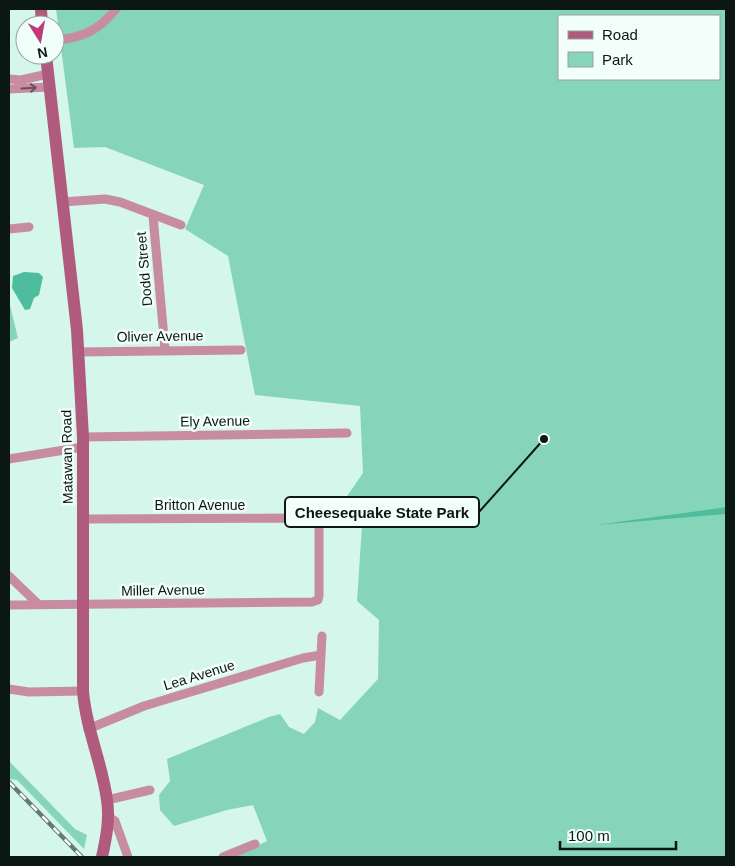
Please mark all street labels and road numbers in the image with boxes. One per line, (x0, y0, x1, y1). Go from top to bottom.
street label: Dodd Street (133, 231, 155, 307)
street label: Oliver Avenue (116, 327, 204, 345)
street label: Matawan Road (58, 410, 76, 504)
street label: Ely Avenue (180, 412, 250, 430)
street label: Britton Avenue (155, 497, 246, 513)
street label: Miller Avenue (121, 581, 205, 599)
street label: Lea Avenue (161, 657, 237, 693)

